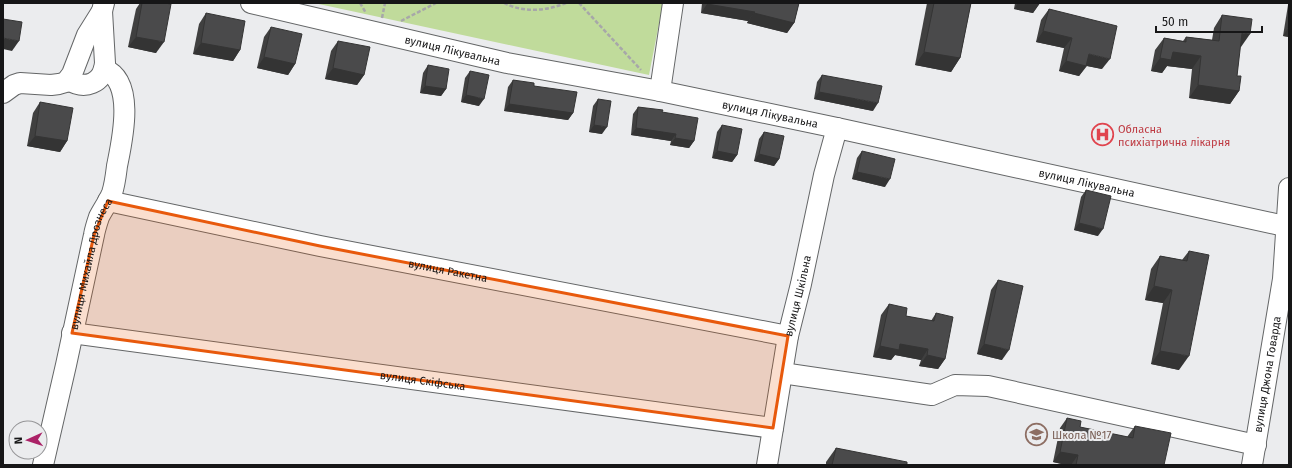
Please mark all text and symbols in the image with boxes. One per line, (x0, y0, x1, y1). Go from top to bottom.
scale bar (1156, 8, 1262, 34)
text: 50 m (1162, 15, 1188, 29)
street label: вулиця Лікувальна (403, 33, 502, 68)
street label: вулиця Лікувальна (721, 98, 819, 131)
hospital icon: Обласна психіатрична лікарня (1089, 122, 1115, 148)
place label: Обласна психіатрична лікарня (1118, 123, 1230, 149)
street label: вулиця Лікувальна (1037, 166, 1136, 200)
street label: вулиця Михайла Дрознеса (68, 196, 116, 331)
street label: вулиця Шкільна (782, 254, 814, 338)
street label: вулиця Ракетна (407, 257, 489, 285)
street label: вулиця Джона Говарда (1252, 315, 1284, 433)
street label: вулиця Скіфська (379, 369, 466, 393)
north arrow (8, 420, 48, 460)
school or university icon: Школа №17 (1023, 422, 1049, 448)
place label: Школа №17 (1052, 429, 1111, 442)
text: N (12, 437, 25, 444)

